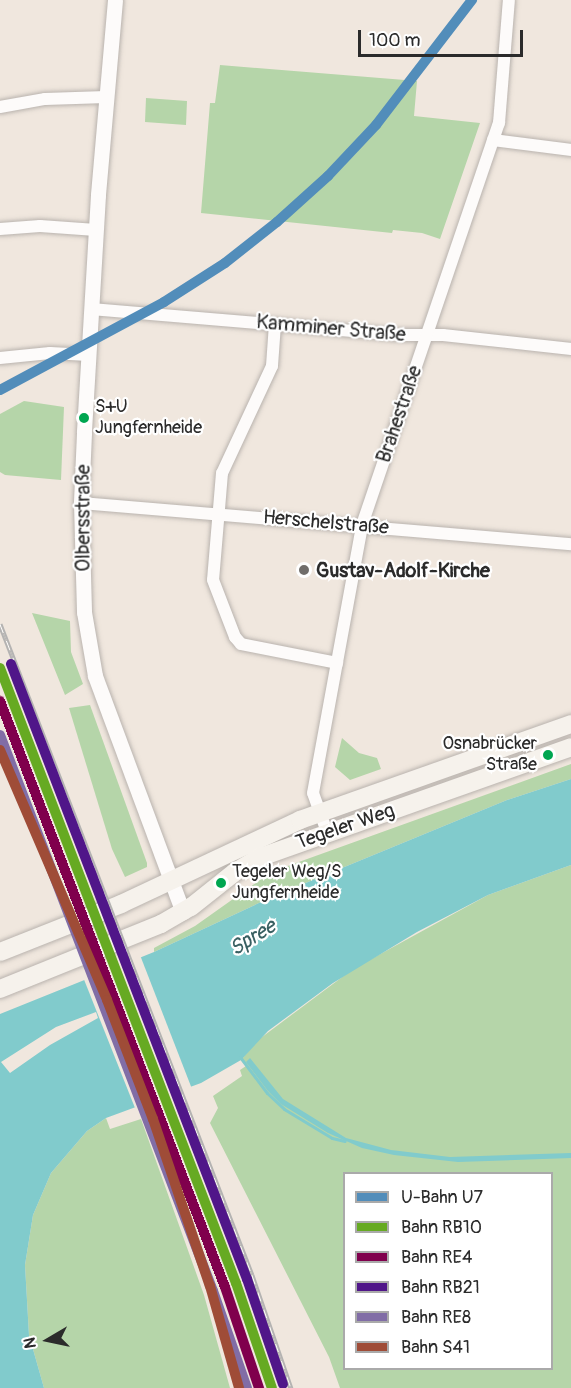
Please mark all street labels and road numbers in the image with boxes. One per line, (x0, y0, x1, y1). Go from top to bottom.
street label: Kamminer Straße (255, 310, 407, 346)
street label: Brahestraße (371, 362, 427, 466)
street label: Olbersstraße (71, 464, 95, 572)
street label: Herschelstraße (262, 505, 390, 539)
street label: Tegeler Weg (293, 798, 397, 854)

